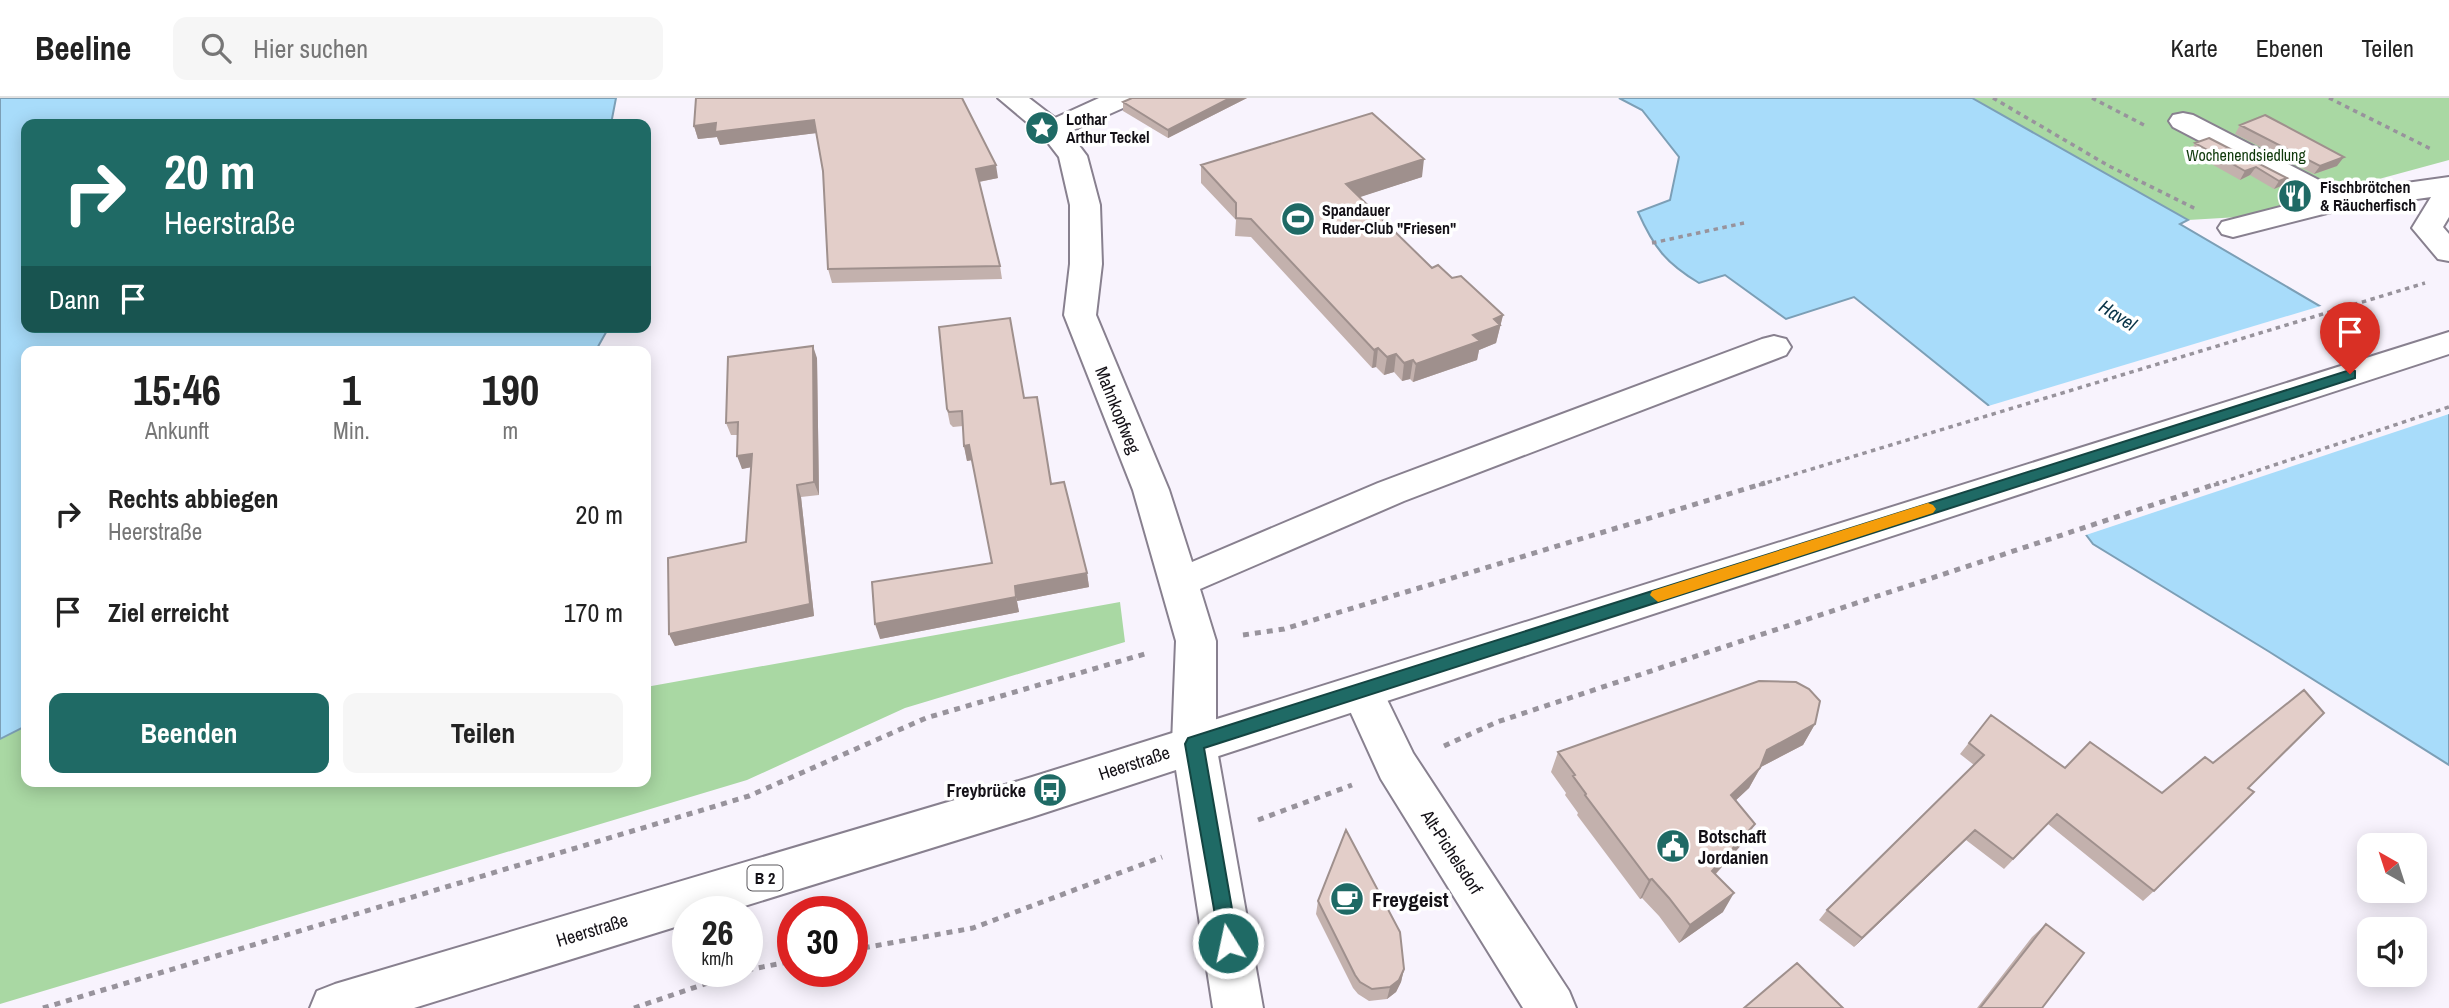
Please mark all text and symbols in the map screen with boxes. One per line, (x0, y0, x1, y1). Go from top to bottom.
search box (173, 17, 663, 80)
text: Beeline (35, 26, 131, 70)
icon: search (197, 29, 235, 67)
text: Hier suchen (253, 31, 368, 66)
text: Karte (2171, 32, 2218, 64)
text: Ebenen (2256, 32, 2323, 64)
text: Teilen (2361, 32, 2414, 64)
place label: Lothar Arthur Teckel (1066, 108, 1150, 148)
place icon: Lothar Arthur Teckel (1023, 109, 1061, 147)
text: 20 m (164, 138, 256, 204)
park label: Wochenendsiedlung (2186, 144, 2306, 166)
icon: right (49, 147, 140, 238)
place label: Fischbrötchen & Räucherfisch (2320, 176, 2416, 216)
restaurant icon: Fischbrötchen & Räucherfisch (2276, 177, 2314, 215)
place label: Spandauer Ruder-Club "Friesen" (1322, 199, 1456, 239)
sports icon: Spandauer Ruder-Club "Friesen" (1279, 200, 1317, 238)
text: Heerstraße (164, 201, 295, 244)
icon: arrive (114, 280, 152, 318)
text: Dann (49, 282, 100, 317)
water label: Havel (2094, 293, 2142, 337)
pin (2320, 302, 2380, 374)
icon: arrive (2331, 313, 2369, 351)
text: 15:46 (133, 362, 221, 418)
text: 1 (342, 362, 361, 418)
text: 190 (482, 362, 539, 418)
street label: Mahnkopfweg (1089, 363, 1147, 458)
text: Ankunft (145, 415, 209, 446)
text: Min. (333, 415, 370, 446)
text: m (502, 415, 518, 446)
text: Rechts abbiegen (108, 481, 279, 516)
icon: right (49, 495, 87, 533)
text: 20 m (576, 497, 623, 532)
text: Heerstraße (108, 516, 202, 547)
icon: arrive (49, 593, 87, 631)
text: Ziel erreicht (108, 595, 229, 630)
text: 170 m (564, 595, 623, 630)
button: Beenden (49, 693, 329, 773)
button: Teilen (343, 693, 623, 773)
street label: Heerstraße (1095, 740, 1173, 786)
bus stop icon: Freybrücke (1031, 771, 1069, 809)
place label: Freybrücke (946, 778, 1026, 803)
street label: Alt-Pichelsdorf (1415, 804, 1489, 900)
place label: Botschaft Jordanien (1698, 824, 1769, 870)
public building icon: Botschaft Jordanien (1654, 827, 1692, 865)
north arrow (2357, 833, 2427, 903)
map controls (2357, 833, 2427, 987)
road number: B 2 (748, 866, 782, 890)
cafe icon: Freygeist (1328, 880, 1366, 918)
place label: Freygeist (1372, 885, 1449, 914)
speed limit sign: 30 (777, 896, 868, 987)
position arrow (1191, 906, 1265, 980)
street label: Heerstraße (553, 907, 631, 953)
text: 26 (702, 909, 733, 956)
button: sound (2357, 917, 2427, 987)
text: km/h (702, 946, 734, 971)

